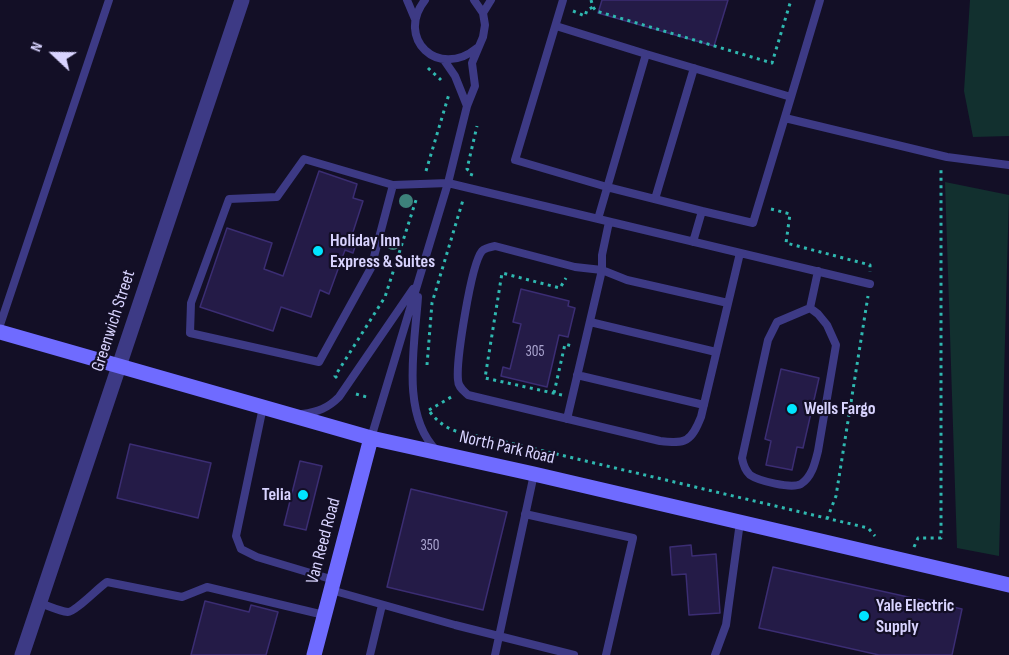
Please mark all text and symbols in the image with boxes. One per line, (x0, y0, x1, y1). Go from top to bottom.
north arrow (24, 24, 84, 84)
text: N (26, 40, 47, 55)
place label: Holiday Inn Express & Suites (330, 230, 435, 272)
marker: Holiday Inn Express & Suites (311, 244, 325, 258)
street label: Greenwich Street (87, 268, 141, 374)
house number: 305 (526, 343, 544, 361)
place label: Wells Fargo (804, 398, 876, 420)
marker: Wells Fargo (785, 402, 799, 416)
street label: North Park Road (457, 427, 557, 469)
place label: Telia (262, 484, 291, 506)
marker: Telia (296, 488, 310, 502)
street label: Van Reed Road (302, 496, 346, 586)
house number: 350 (421, 537, 439, 555)
place label: Yale Electric Supply (876, 595, 954, 638)
marker: Yale Electric Supply (857, 609, 871, 623)

